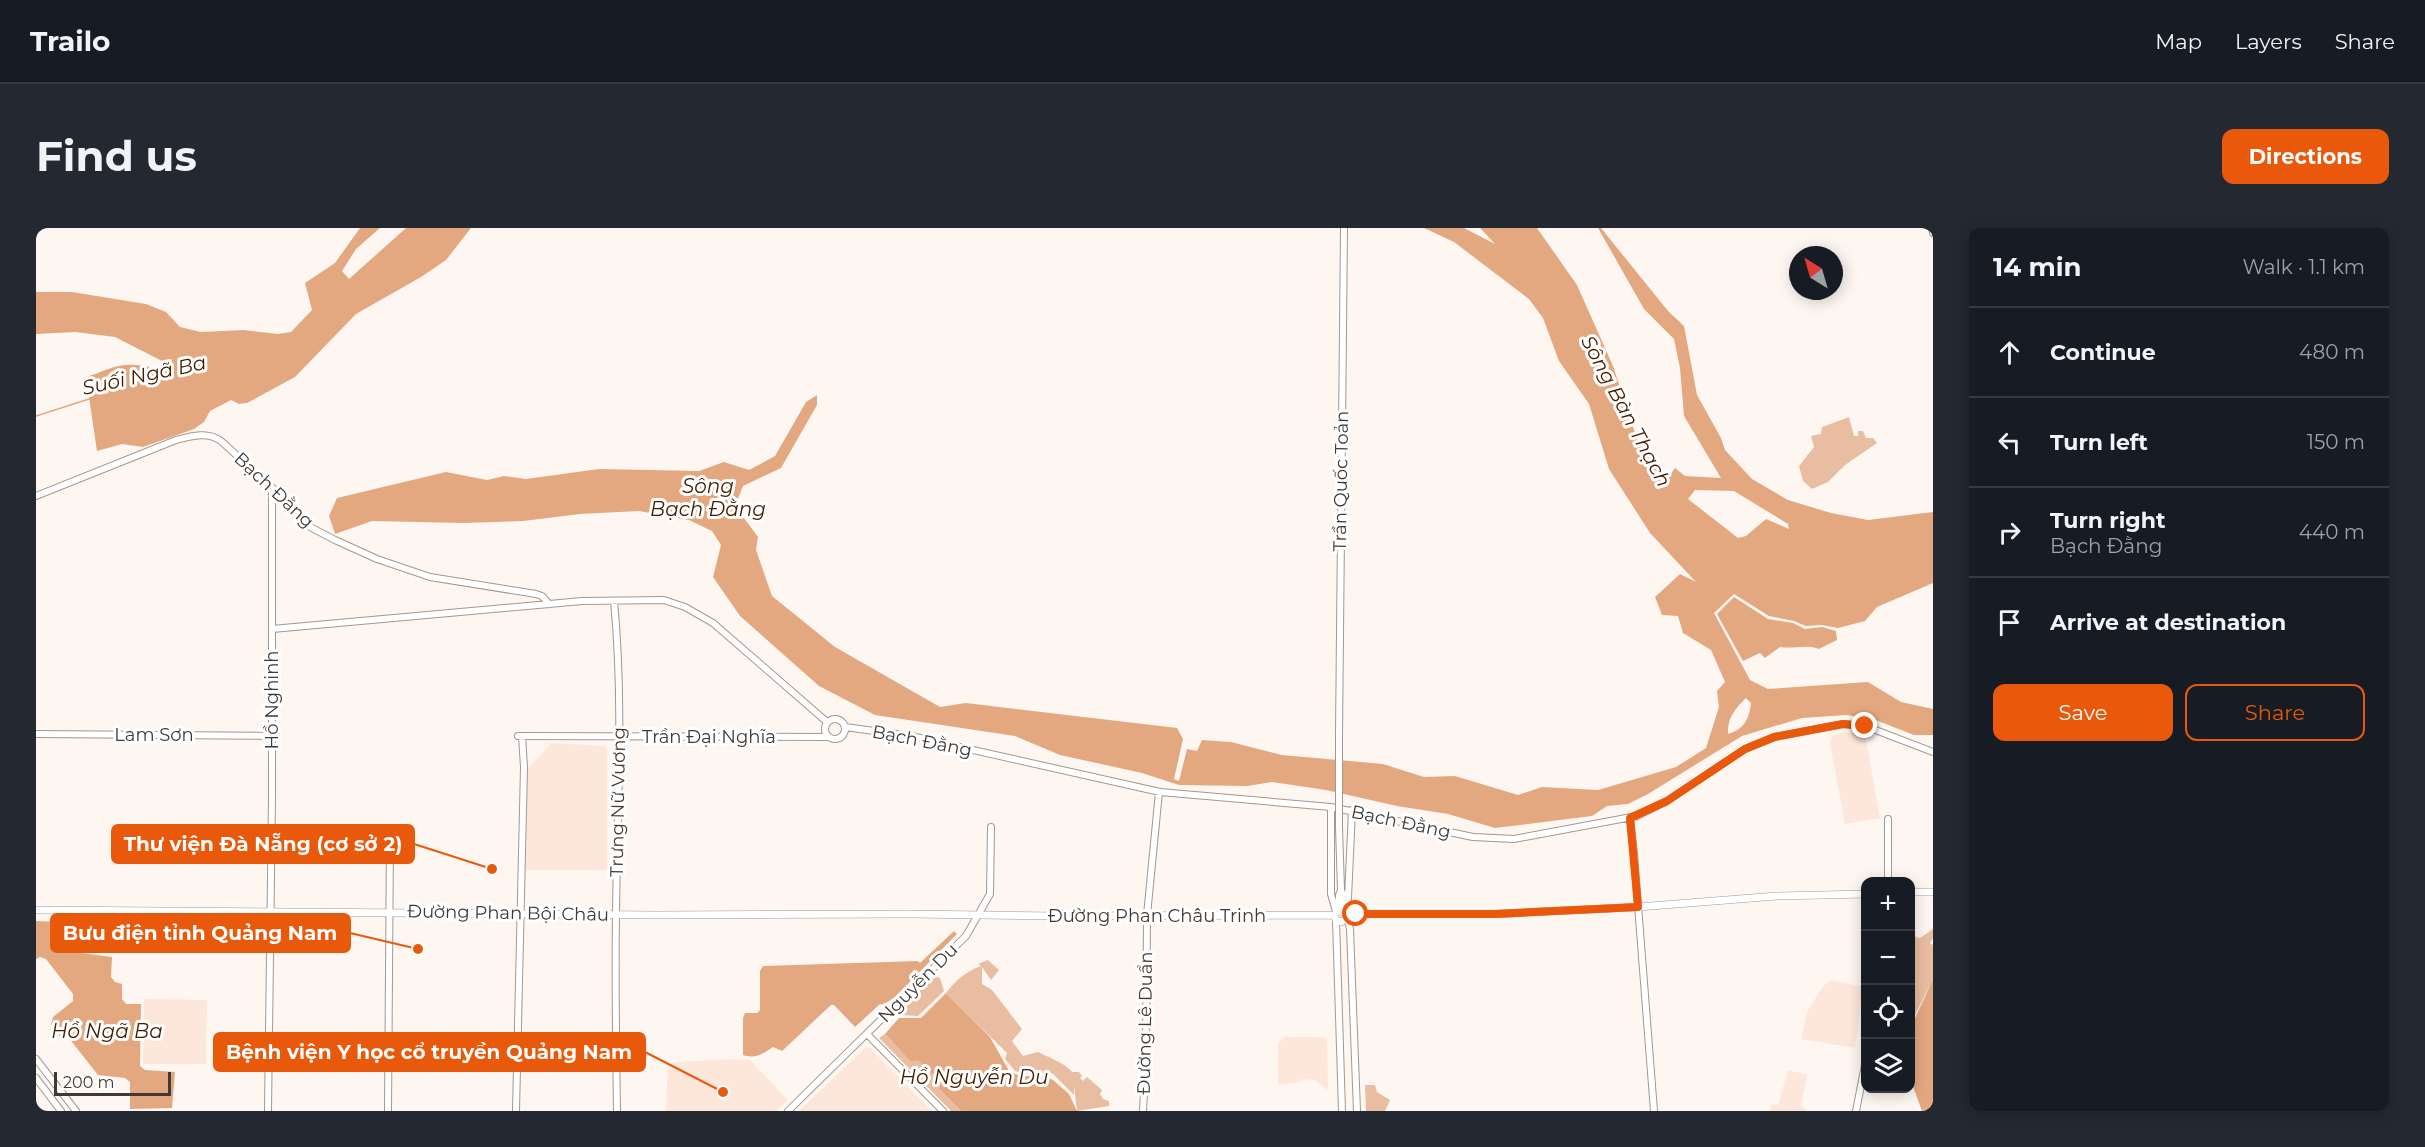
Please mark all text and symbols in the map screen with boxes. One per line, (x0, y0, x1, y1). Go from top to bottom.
text: Trailo (30, 24, 110, 58)
text: Map (2155, 29, 2202, 54)
text: Layers (2235, 29, 2302, 54)
text: Share (2335, 29, 2395, 54)
button: Directions (2222, 129, 2389, 184)
text: Find us (36, 130, 197, 182)
north arrow (1789, 246, 1843, 300)
text: 14 min (1993, 251, 2082, 283)
text: Walk · 1.1 km (2243, 255, 2365, 279)
water label: Sông Bàn Thạch (1576, 331, 1676, 491)
icon: ahead (1993, 336, 2026, 369)
text: Continue (2050, 339, 2156, 366)
text: 480 m (2299, 340, 2365, 364)
water label: Suối Ngã Ba (80, 350, 208, 400)
street label: Trần Quốc Toản (1329, 410, 1353, 552)
icon: left (1993, 426, 2026, 459)
text: Turn left (2050, 429, 2148, 456)
text: 150 m (2307, 430, 2365, 454)
street label: Bạch Đằng (230, 447, 318, 533)
water label: Sông Bạch Đằng (650, 474, 766, 521)
text: Turn right (2050, 507, 2165, 534)
icon: right (1993, 516, 2026, 549)
text: 440 m (2299, 520, 2365, 544)
text: Bạch Đằng (2050, 534, 2162, 558)
icon: arrive (1993, 606, 2026, 639)
text: Arrive at destination (2050, 609, 2286, 636)
street label: Hồ Nghinh (261, 651, 283, 749)
button: Save (1993, 684, 2173, 741)
button: Share (2185, 684, 2365, 741)
route end (1851, 712, 1877, 738)
street label: Bạch Đằng (870, 721, 974, 761)
street label: Lam Sơn (114, 724, 194, 746)
street label: Trần Đại Nghĩa (642, 726, 776, 748)
street label: Trưng Nữ Vương (606, 727, 630, 877)
street label: Bạch Đằng (1349, 801, 1453, 843)
callout: Thư viện Đà Nẵng (cơ sở 2) (112, 825, 414, 863)
text: Thư viện Đà Nẵng (cơ sở 2) (124, 832, 402, 856)
map controls (1861, 877, 1915, 1093)
button: + (1861, 877, 1915, 931)
street label: Đường Phan Bội Châu (407, 900, 609, 926)
route start (1342, 900, 1368, 926)
street label: Đường Phan Châu Trinh (1048, 905, 1266, 927)
callout: Bưu điện tỉnh Quảng Nam (51, 914, 350, 952)
text: Bưu điện tỉnh Quảng Nam (63, 921, 337, 945)
button: − (1861, 931, 1915, 985)
street label: Nguyễn Du (874, 939, 962, 1027)
street label: Đường Lê Duẩn (1133, 951, 1157, 1095)
button: locate (1861, 985, 1915, 1039)
water label: Hồ Ngã Ba (51, 1019, 163, 1043)
callout: Bệnh viện Y học cổ truyền Quảng Nam (214, 1033, 645, 1071)
button: layers (1861, 1039, 1915, 1093)
text: Bệnh viện Y học cổ truyền Quảng Nam (226, 1040, 632, 1064)
water label: Hồ Nguyễn Du (900, 1065, 1048, 1089)
scale bar (54, 1069, 171, 1096)
text: 200 m (63, 1073, 114, 1092)

